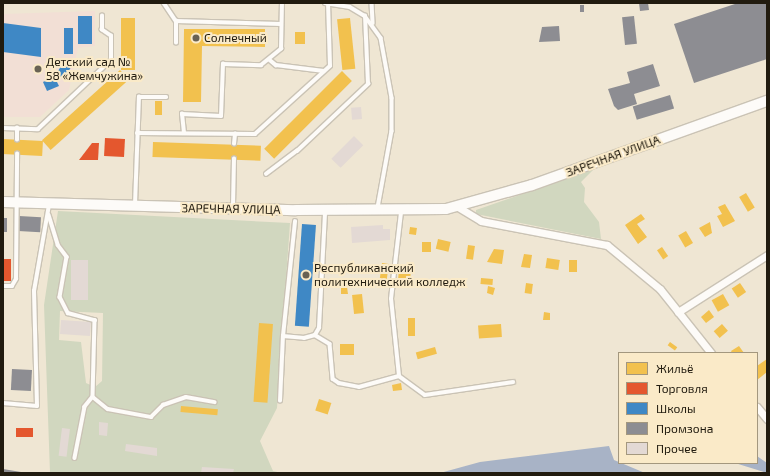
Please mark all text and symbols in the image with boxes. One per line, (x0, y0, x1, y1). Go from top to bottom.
place label: Солнечный (204, 31, 267, 45)
marker: Солнечный (191, 33, 201, 43)
place label: Детский сад № 58 «Жемчужина» (46, 55, 143, 83)
marker: Детский сад № 58 «Жемчужина» (33, 64, 43, 74)
street label: ЗАРЕЧНАЯ УЛИЦА (564, 132, 662, 180)
street label: ЗАРЕЧНАЯ УЛИЦА (181, 201, 281, 217)
place label: Республиканский политехнический колледж (314, 261, 465, 289)
marker: Республиканский политехнический колледж (301, 270, 311, 280)
legend (618, 352, 758, 464)
text: Жильё (656, 361, 693, 375)
text: Торговля (656, 381, 708, 395)
text: Школы (656, 401, 696, 415)
text: Промзона (656, 421, 713, 435)
text: Прочее (656, 441, 697, 455)

